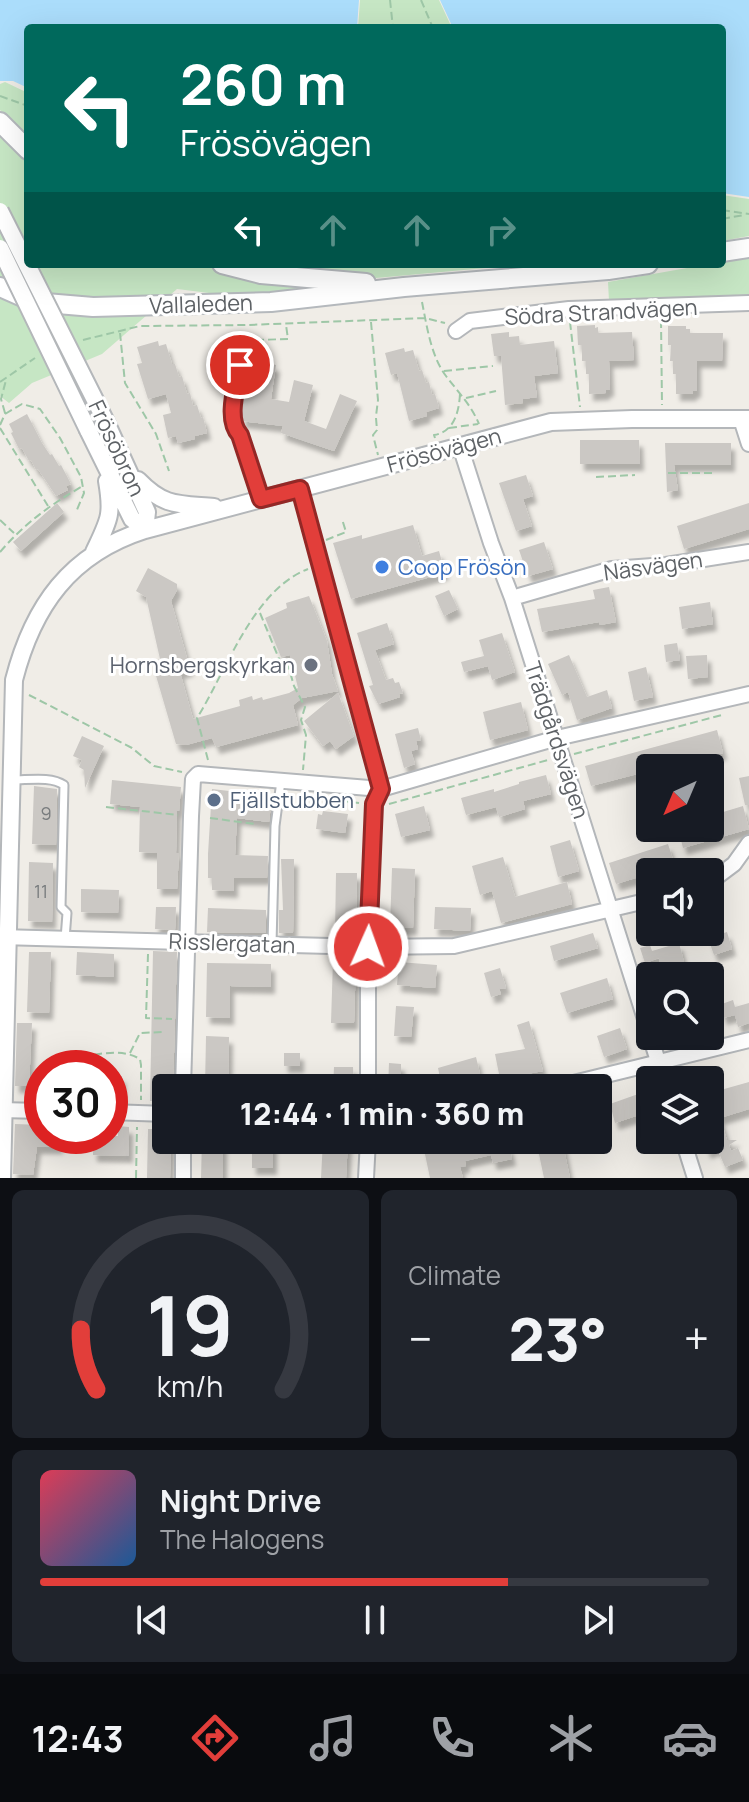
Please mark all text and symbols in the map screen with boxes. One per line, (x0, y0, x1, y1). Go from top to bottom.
text: 260 m (180, 45, 347, 122)
icon: left (48, 56, 152, 160)
text: Frösövägen (180, 118, 372, 167)
icon: left (227, 208, 271, 252)
icon: ahead (311, 208, 355, 252)
icon: ahead (395, 208, 439, 252)
icon: right (479, 208, 523, 252)
street label: Vallaleden (149, 287, 253, 321)
street label: Södra Strandvägen (504, 292, 698, 332)
pin (206, 331, 274, 399)
icon: arrive (218, 343, 262, 387)
street label: Frösöbron (82, 395, 152, 501)
street label: Frösövägen (384, 420, 504, 480)
street label: Näsvägen (602, 544, 704, 588)
place label: Coop Frösön (398, 552, 527, 582)
marker: Coop Frösön (373, 558, 391, 576)
place label: Hornsbergskyrkan (110, 650, 295, 680)
marker: Hornsbergskyrkan (302, 656, 320, 674)
street label: Trädgårdsvägen (518, 658, 596, 822)
north arrow (636, 754, 724, 842)
map controls (636, 754, 724, 1154)
place label: Fjällstubben (230, 785, 354, 815)
marker: Fjällstubben (205, 791, 223, 809)
house number: 9 (40, 801, 52, 825)
button: sound (636, 858, 724, 946)
house number: 11 (34, 879, 48, 903)
position arrow (326, 905, 410, 989)
street label: Risslergatan (168, 926, 296, 960)
button: search (636, 962, 724, 1050)
speed limit sign: 30 (24, 1050, 128, 1154)
button: layers (636, 1066, 724, 1154)
text: 12:44 · 1 min · 360 m (240, 1093, 524, 1134)
text: Climate (409, 1257, 501, 1293)
text: 19 (146, 1267, 234, 1381)
text: 23° (509, 1297, 607, 1379)
text: − (409, 1308, 432, 1368)
text: + (684, 1308, 709, 1368)
text: km/h (157, 1367, 223, 1406)
text: Night Drive (160, 1480, 322, 1521)
text: The Halogens (160, 1521, 324, 1557)
icon: previous (130, 1598, 174, 1642)
icon: pause (353, 1598, 397, 1642)
icon: next (576, 1598, 620, 1642)
icon: directions (187, 1710, 243, 1766)
icon: music (305, 1710, 361, 1766)
icon: phone (424, 1710, 480, 1766)
icon: climate (543, 1710, 599, 1766)
icon: car (662, 1710, 718, 1766)
text: 12:43 (31, 1714, 124, 1763)

